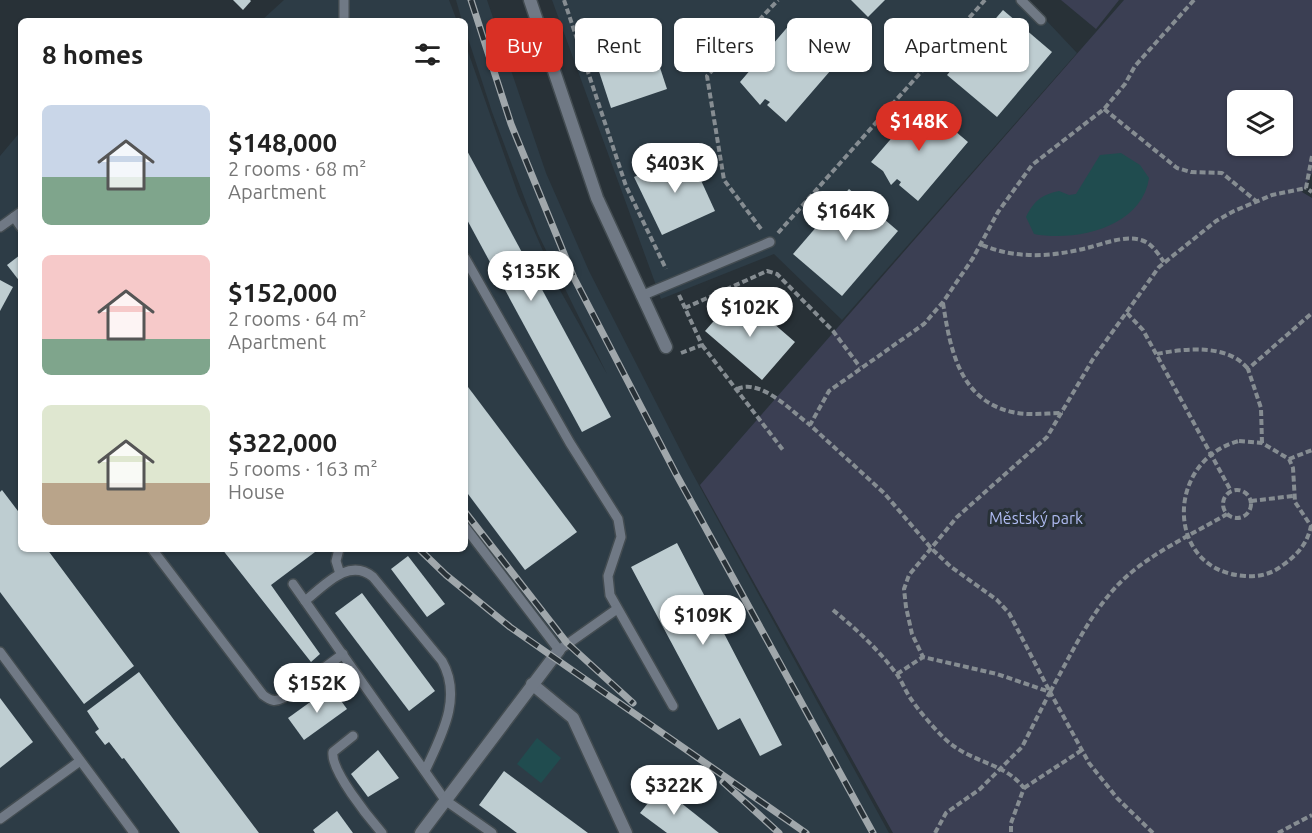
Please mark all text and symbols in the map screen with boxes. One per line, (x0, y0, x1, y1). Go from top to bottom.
chip: Buy (486, 18, 563, 72)
chip: Rent (575, 18, 662, 72)
chip: Filters (674, 18, 775, 72)
chip: New (787, 18, 872, 72)
chip: Apartment (884, 18, 1029, 72)
icon: filters (411, 38, 444, 71)
text: 8 homes (42, 40, 143, 69)
map controls (1227, 90, 1293, 156)
button: layers (1227, 90, 1293, 156)
pin: $148K (877, 101, 961, 152)
text: $148K (890, 109, 948, 132)
text: $148,000 (228, 128, 337, 157)
icon: home (90, 129, 162, 201)
pin: $403K (633, 143, 717, 194)
text: $403K (646, 151, 704, 174)
text: 2 rooms · 68 m² (228, 157, 366, 180)
text: Apartment (228, 180, 326, 203)
pin: $164K (804, 191, 888, 242)
text: $164K (817, 199, 875, 222)
pin: $135K (489, 251, 573, 302)
text: $135K (502, 259, 560, 282)
text: $152,000 (228, 278, 337, 307)
icon: home (90, 279, 162, 351)
pin: $102K (708, 287, 792, 338)
text: $102K (721, 295, 779, 318)
text: 2 rooms · 64 m² (228, 307, 366, 330)
text: Apartment (228, 330, 326, 353)
text: $322,000 (228, 428, 337, 457)
icon: home (90, 429, 162, 501)
text: 5 rooms · 163 m² (228, 457, 378, 480)
text: House (228, 480, 285, 503)
park label: Městský park (989, 509, 1083, 527)
pin: $109K (661, 595, 745, 646)
text: $109K (674, 603, 732, 626)
pin: $152K (275, 663, 359, 714)
text: $152K (288, 671, 346, 694)
pin: $322K (632, 765, 716, 816)
text: $322K (645, 773, 703, 796)

